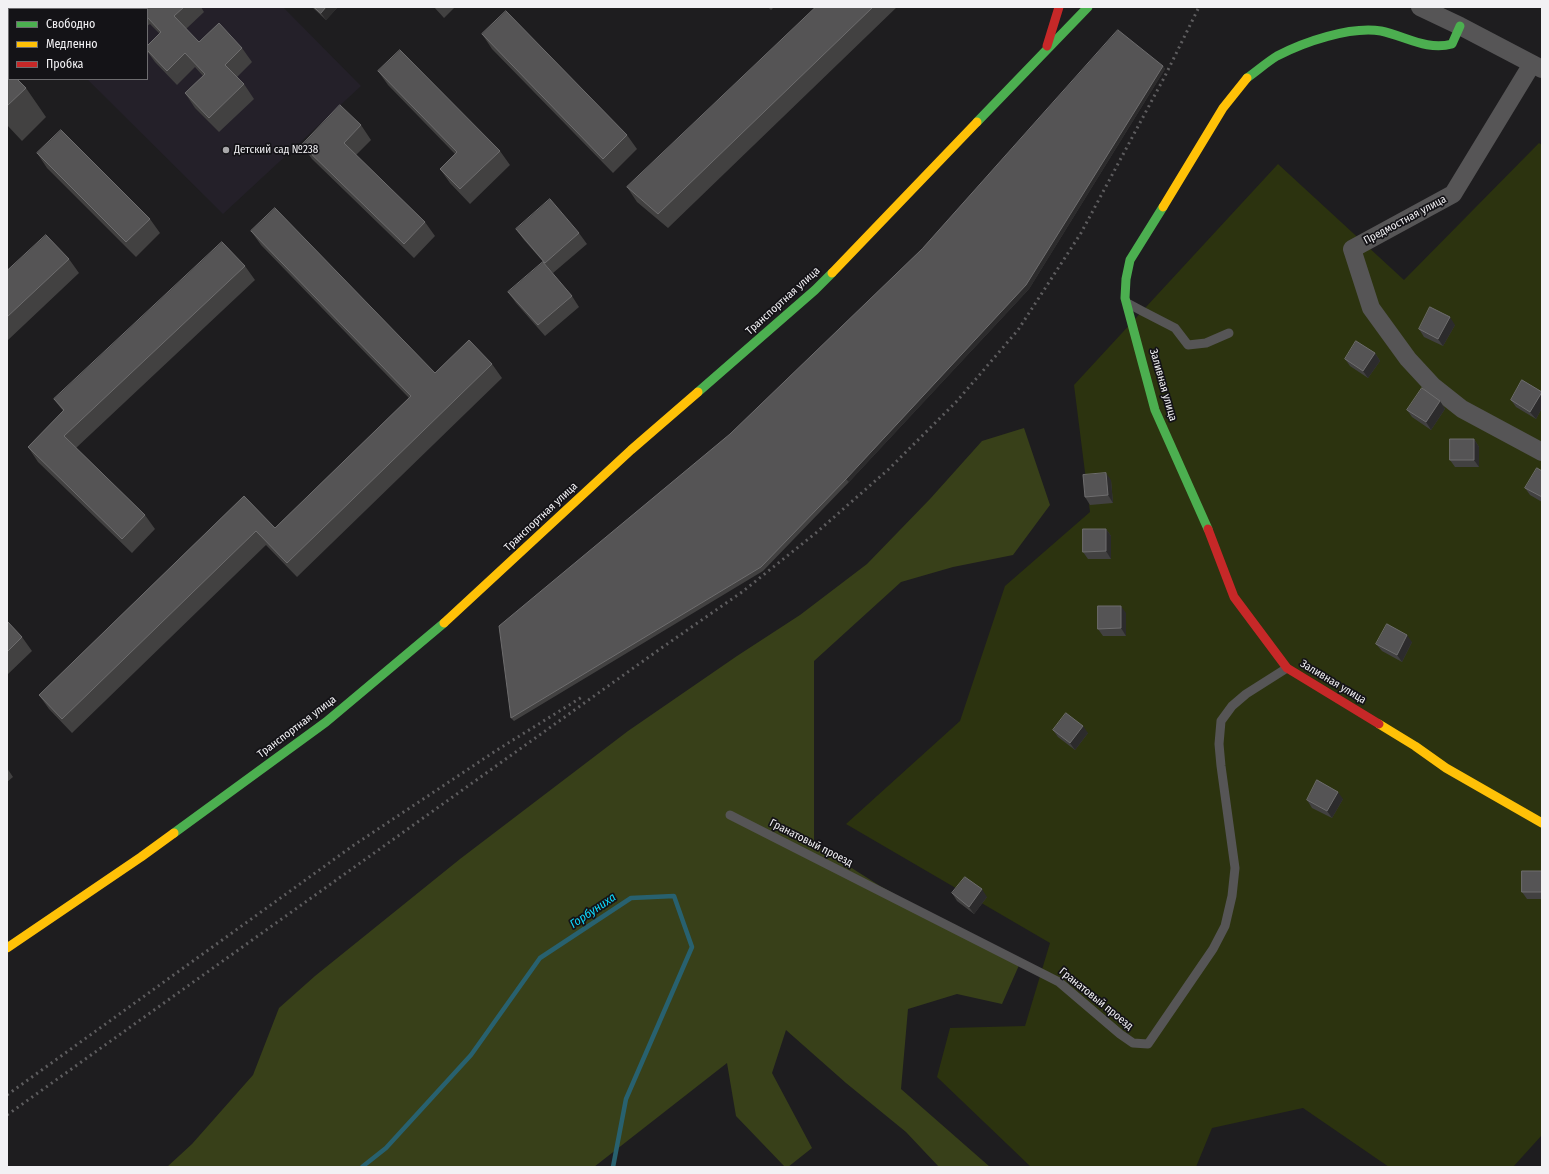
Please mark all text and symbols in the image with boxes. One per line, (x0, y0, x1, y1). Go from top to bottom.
legend (8, 8, 148, 80)
text: Свободно (46, 17, 95, 31)
text: Медленно (46, 37, 98, 51)
text: Пробка (46, 57, 84, 71)
place label: Детский сад №238 (234, 143, 318, 157)
marker: Детский сад №238 (221, 145, 231, 155)
street label: Предмостная улица (1361, 193, 1449, 247)
street label: Транспортная улица (743, 264, 823, 338)
street label: Заливная улица (1146, 347, 1180, 423)
street label: Транспортная улица (502, 480, 580, 554)
street label: Заливная улица (1298, 657, 1368, 707)
street label: Транспортная улица (255, 693, 339, 761)
street label: Гранатовый проезд (767, 816, 855, 870)
water label: Горбуниха (567, 890, 619, 932)
street label: Гранатовый проезд (1056, 965, 1136, 1033)

